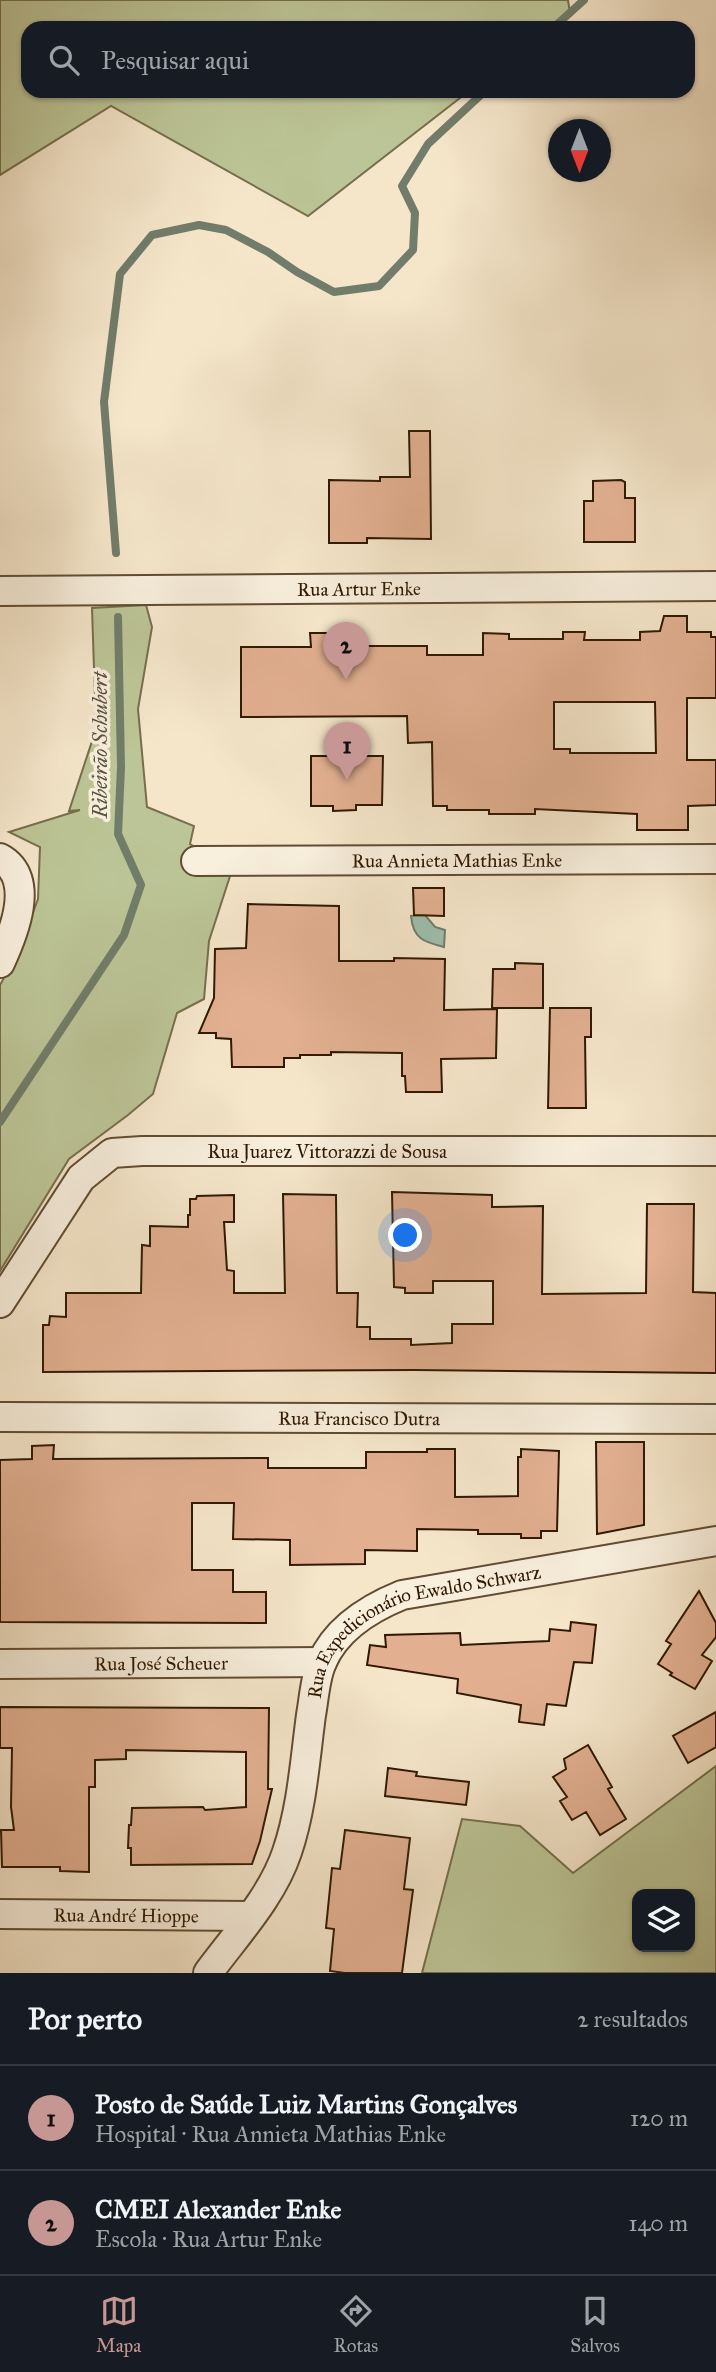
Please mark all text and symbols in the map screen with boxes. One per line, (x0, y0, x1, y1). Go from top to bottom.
search box (21, 21, 695, 98)
icon: search (45, 41, 83, 79)
text: Pesquisar aqui (101, 44, 249, 76)
north arrow (548, 119, 611, 182)
street label: Rua Artur Enke (297, 577, 421, 601)
pin: 2 (323, 622, 369, 680)
water label: Ribeirão Schubert (87, 670, 113, 819)
pin: 1 (324, 722, 370, 780)
street label: Rua Annieta Mathias Enke (352, 849, 562, 872)
street label: Rua Juarez Vittorazzi de Sousa (207, 1140, 448, 1164)
your location (388, 1218, 422, 1252)
street label: Rua Francisco Dutra (278, 1407, 441, 1430)
street label: Rua Expedicionário Ewaldo Schwarz (303, 1560, 543, 1700)
street label: Rua José Scheuer (94, 1652, 229, 1676)
map controls (632, 1889, 695, 1952)
button: layers (632, 1889, 695, 1952)
street label: Rua André Hioppe (53, 1903, 199, 1928)
text: Por perto (28, 2001, 142, 2037)
text: 2 resultados (577, 2005, 688, 2033)
text: Posto de Saúde Luiz Martins Gonçalves (95, 2088, 517, 2120)
text: 1 (46, 2104, 56, 2132)
text: 120 m (630, 2104, 688, 2132)
text: Hospital · Rua Annieta Mathias Enke (95, 2120, 446, 2148)
text: CMEI Alexander Enke (95, 2193, 341, 2225)
text: 2 (45, 2209, 57, 2237)
text: 140 m (628, 2209, 688, 2237)
text: Escola · Rua Artur Enke (95, 2225, 322, 2253)
tab: Mapa (96, 2292, 141, 2357)
tab: Rotas (334, 2292, 378, 2357)
tab: Salvos (570, 2292, 620, 2357)

